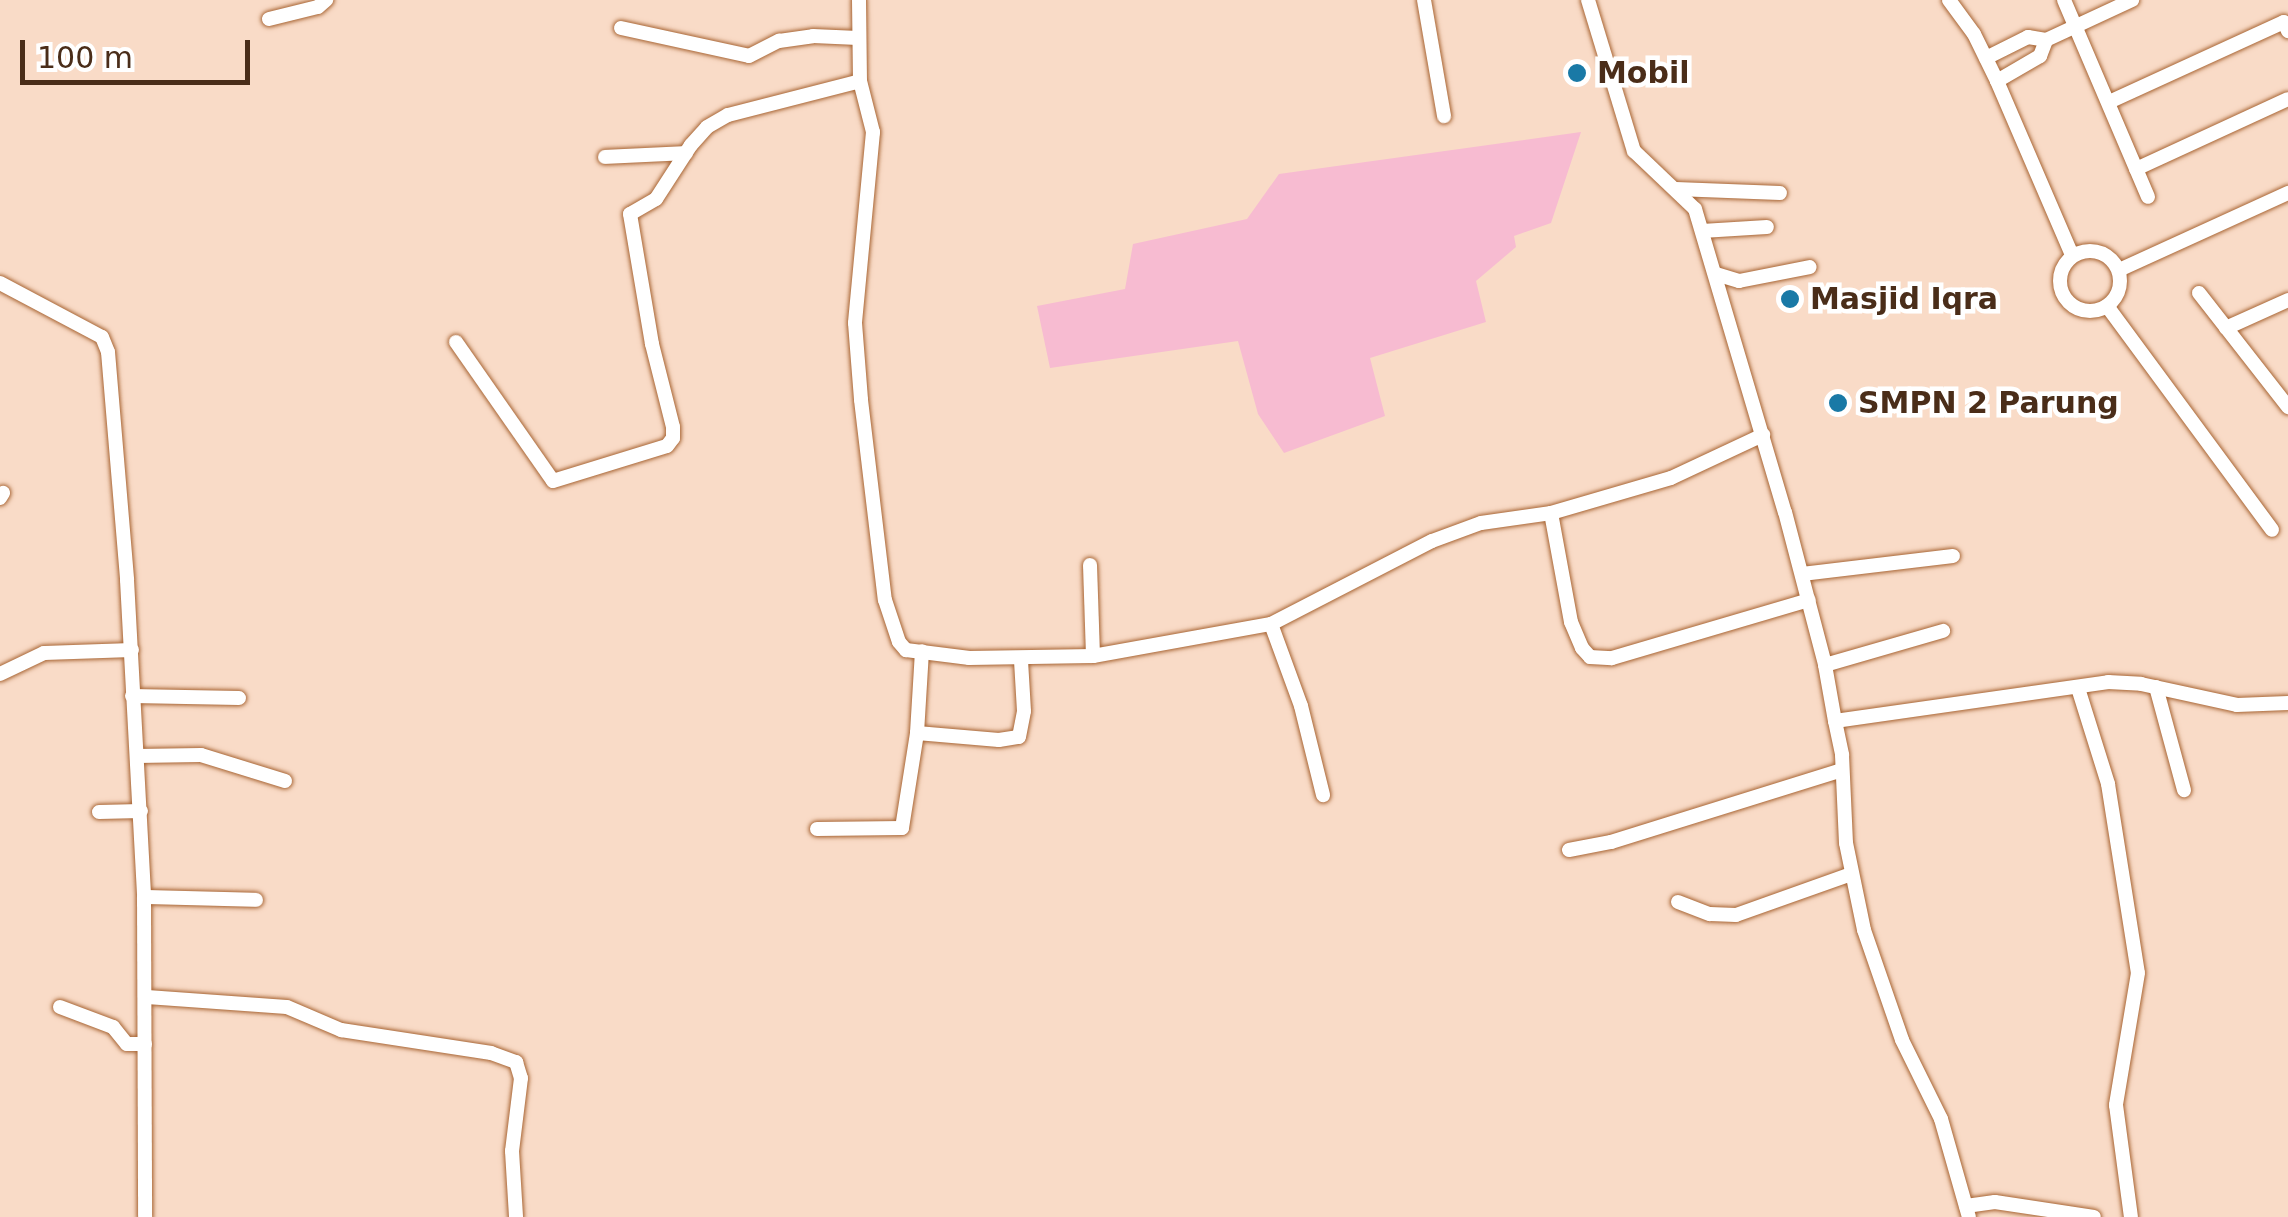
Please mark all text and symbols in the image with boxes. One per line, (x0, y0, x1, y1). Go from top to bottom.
scale bar (25, 20, 255, 82)
text: 100 m (37, 40, 133, 75)
place label: Mobil (1597, 55, 1690, 91)
marker: Mobil (1566, 62, 1588, 84)
place label: Masjid Iqra (1810, 281, 1998, 317)
marker: Masjid Iqra (1779, 288, 1801, 310)
place label: SMPN 2 Parung (1858, 385, 2119, 421)
marker: SMPN 2 Parung (1827, 392, 1849, 414)

